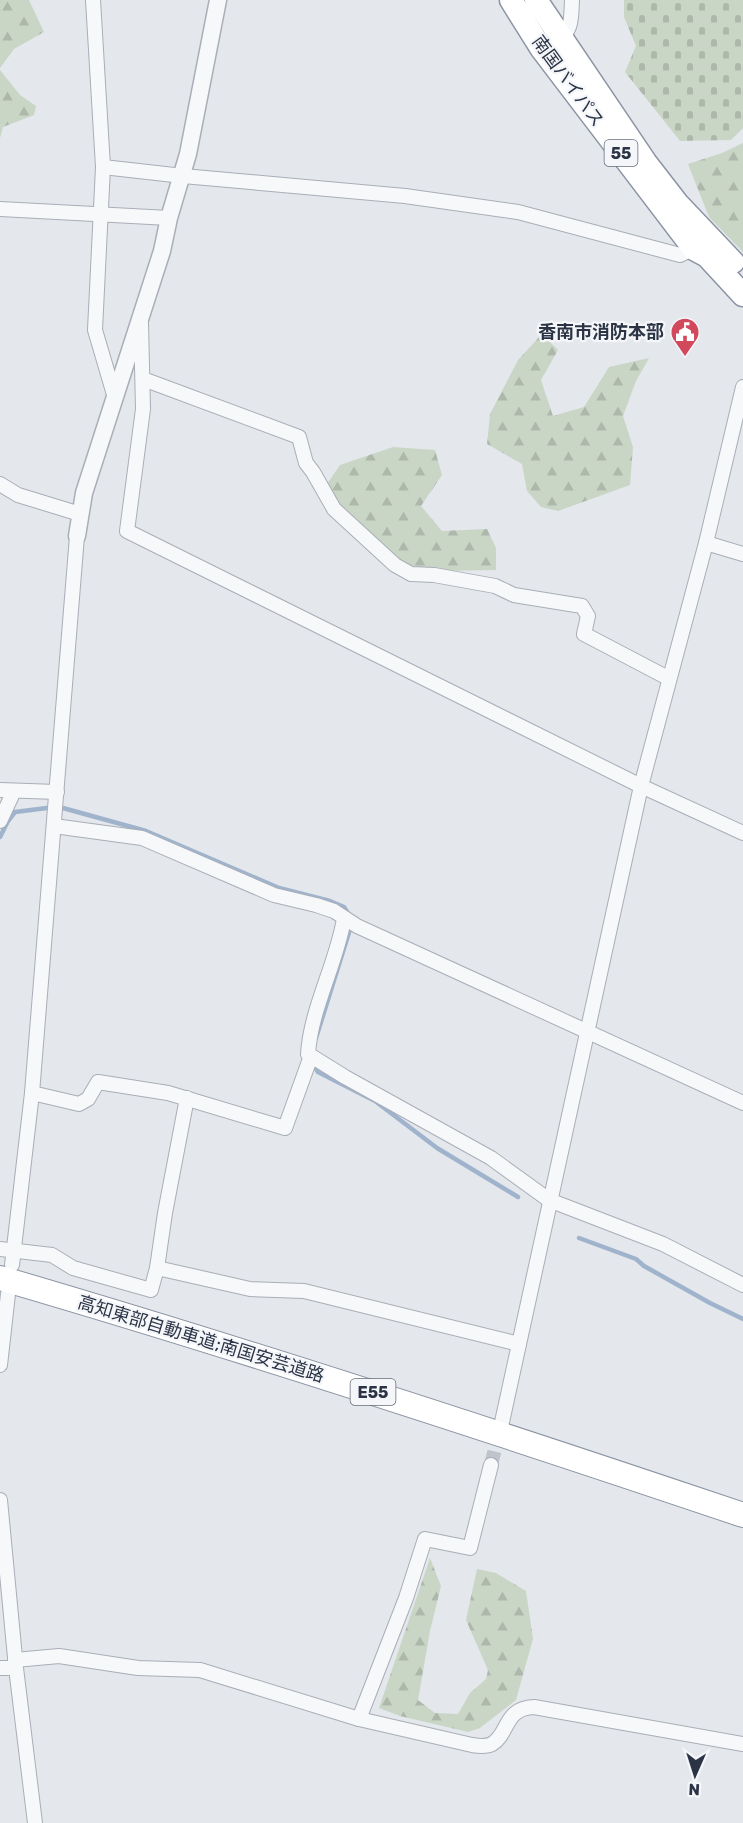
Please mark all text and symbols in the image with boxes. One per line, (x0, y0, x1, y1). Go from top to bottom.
street label: 南国バイパス (527, 31, 609, 131)
road number: 55 (604, 140, 638, 166)
public building icon: 香南市消防本部 (669, 316, 701, 358)
place label: 香南市消防本部 (538, 321, 664, 343)
street label: 高知東部自動車道;南国安芸道路 (75, 1291, 327, 1387)
road number: E55 (350, 1379, 395, 1405)
north arrow (665, 1745, 725, 1805)
text: N (688, 1780, 700, 1799)

